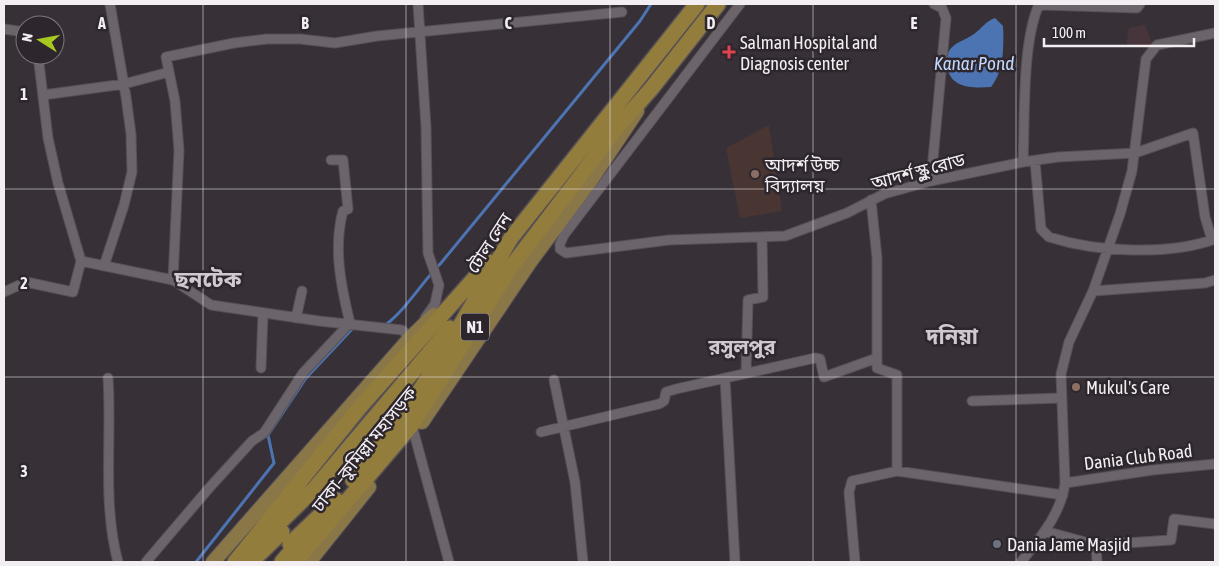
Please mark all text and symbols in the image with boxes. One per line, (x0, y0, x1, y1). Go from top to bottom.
text: A (97, 14, 106, 32)
text: B (301, 14, 309, 32)
text: C (504, 14, 512, 32)
text: D (707, 14, 716, 32)
text: E (911, 14, 918, 32)
north arrow (15, 15, 65, 65)
scale bar (1044, 15, 1194, 47)
text: 100 m (1052, 24, 1086, 41)
text: N (19, 32, 36, 43)
place label: Salman Hospital and Diagnosis center (740, 32, 878, 74)
marker: Salman Hospital and Diagnosis center (722, 45, 736, 59)
water label: Kanar Pond (934, 52, 1014, 74)
text: 1 (20, 85, 28, 103)
street label: আদর্শ স্কুল রোড (868, 148, 968, 196)
place label: আদর্শ উচ্চ বিদ্যালয় (764, 154, 840, 196)
marker: আদর্শ উচ্চ বিদ্যালয় (749, 168, 761, 180)
street label: টোল লেন (462, 208, 517, 277)
district label: ছনটেক (174, 266, 243, 292)
text: 2 (20, 274, 28, 292)
road number: N1 (461, 314, 489, 341)
district label: দনিয়া (925, 323, 979, 349)
district label: রসুলপুর (708, 335, 776, 359)
place label: Mukul's Care (1086, 377, 1170, 398)
marker: Mukul's Care (1070, 381, 1082, 393)
street label: ঢাকা–কুমিল্লা মহাসড়ক (307, 382, 422, 517)
street label: Dania Club Road (1083, 440, 1193, 474)
text: 3 (20, 462, 28, 480)
place label: Dania Jame Masjid (1007, 534, 1130, 555)
marker: Dania Jame Masjid (991, 538, 1003, 550)

